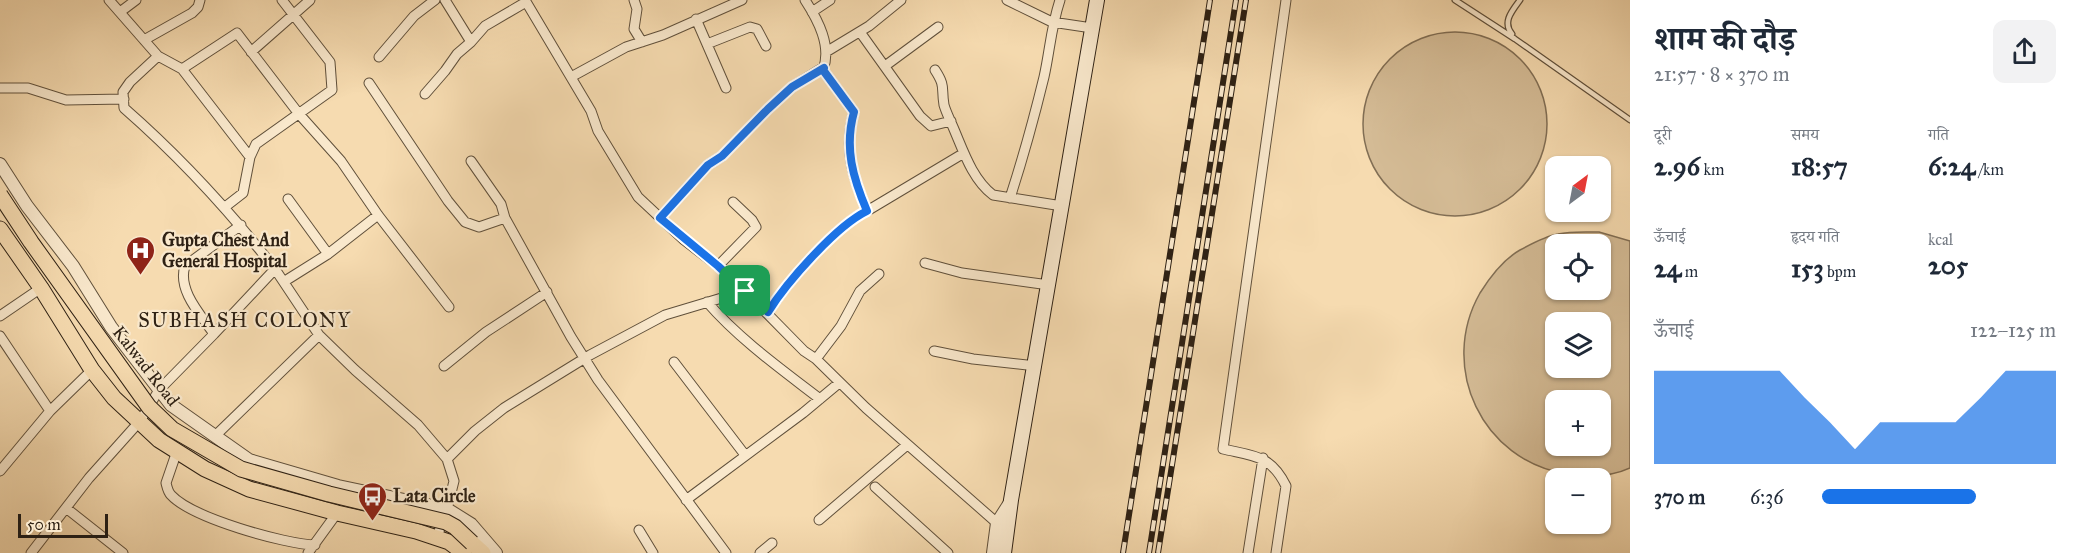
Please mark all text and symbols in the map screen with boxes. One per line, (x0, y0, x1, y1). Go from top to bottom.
text: शाम की दौड़ (1654, 19, 1795, 59)
button: share (1993, 20, 2056, 83)
text: 21:57 · 8 × 370 m (1654, 62, 1790, 86)
text: दूरी (1654, 125, 1671, 144)
text: समय (1791, 125, 1819, 144)
text: गति (1928, 125, 1949, 144)
text: 2.96 (1654, 150, 1700, 182)
text: 18:57 (1791, 150, 1848, 182)
text: 6:24 (1928, 150, 1975, 182)
north arrow (1545, 156, 1611, 222)
map controls (1545, 156, 1611, 534)
text: km (1700, 160, 1724, 179)
text: /km (1975, 160, 2004, 179)
text: ऊँचाई (1654, 227, 1686, 246)
text: हृदय गति (1791, 227, 1839, 246)
place label: Gupta Chest And General Hospital (162, 229, 290, 273)
text: kcal (1928, 230, 1953, 249)
hospital icon: Gupta Chest And General Hospital (125, 234, 157, 276)
button: locate (1545, 234, 1611, 300)
text: 205 (1928, 249, 1968, 281)
text: 24 (1654, 252, 1681, 284)
text: 153 (1791, 252, 1824, 284)
text: m (1681, 262, 1698, 281)
text: bpm (1824, 262, 1856, 281)
pin (719, 265, 770, 316)
icon: arrive (728, 274, 761, 307)
district label: SUBHASH COLONY (138, 308, 352, 332)
button: layers (1545, 312, 1611, 378)
text: ऊँचाई (1654, 318, 1693, 342)
text: 122–125 m (1970, 318, 2056, 342)
street label: Kalwad Road (108, 322, 184, 410)
button: + (1545, 390, 1611, 456)
button: − (1545, 468, 1611, 534)
bus stop icon: Lata Circle (356, 480, 388, 522)
place label: Lata Circle (393, 485, 476, 507)
text: 370 m (1654, 485, 1705, 509)
text: 6:36 (1750, 485, 1784, 509)
scale bar (18, 511, 108, 538)
text: 50 m (27, 515, 61, 534)

